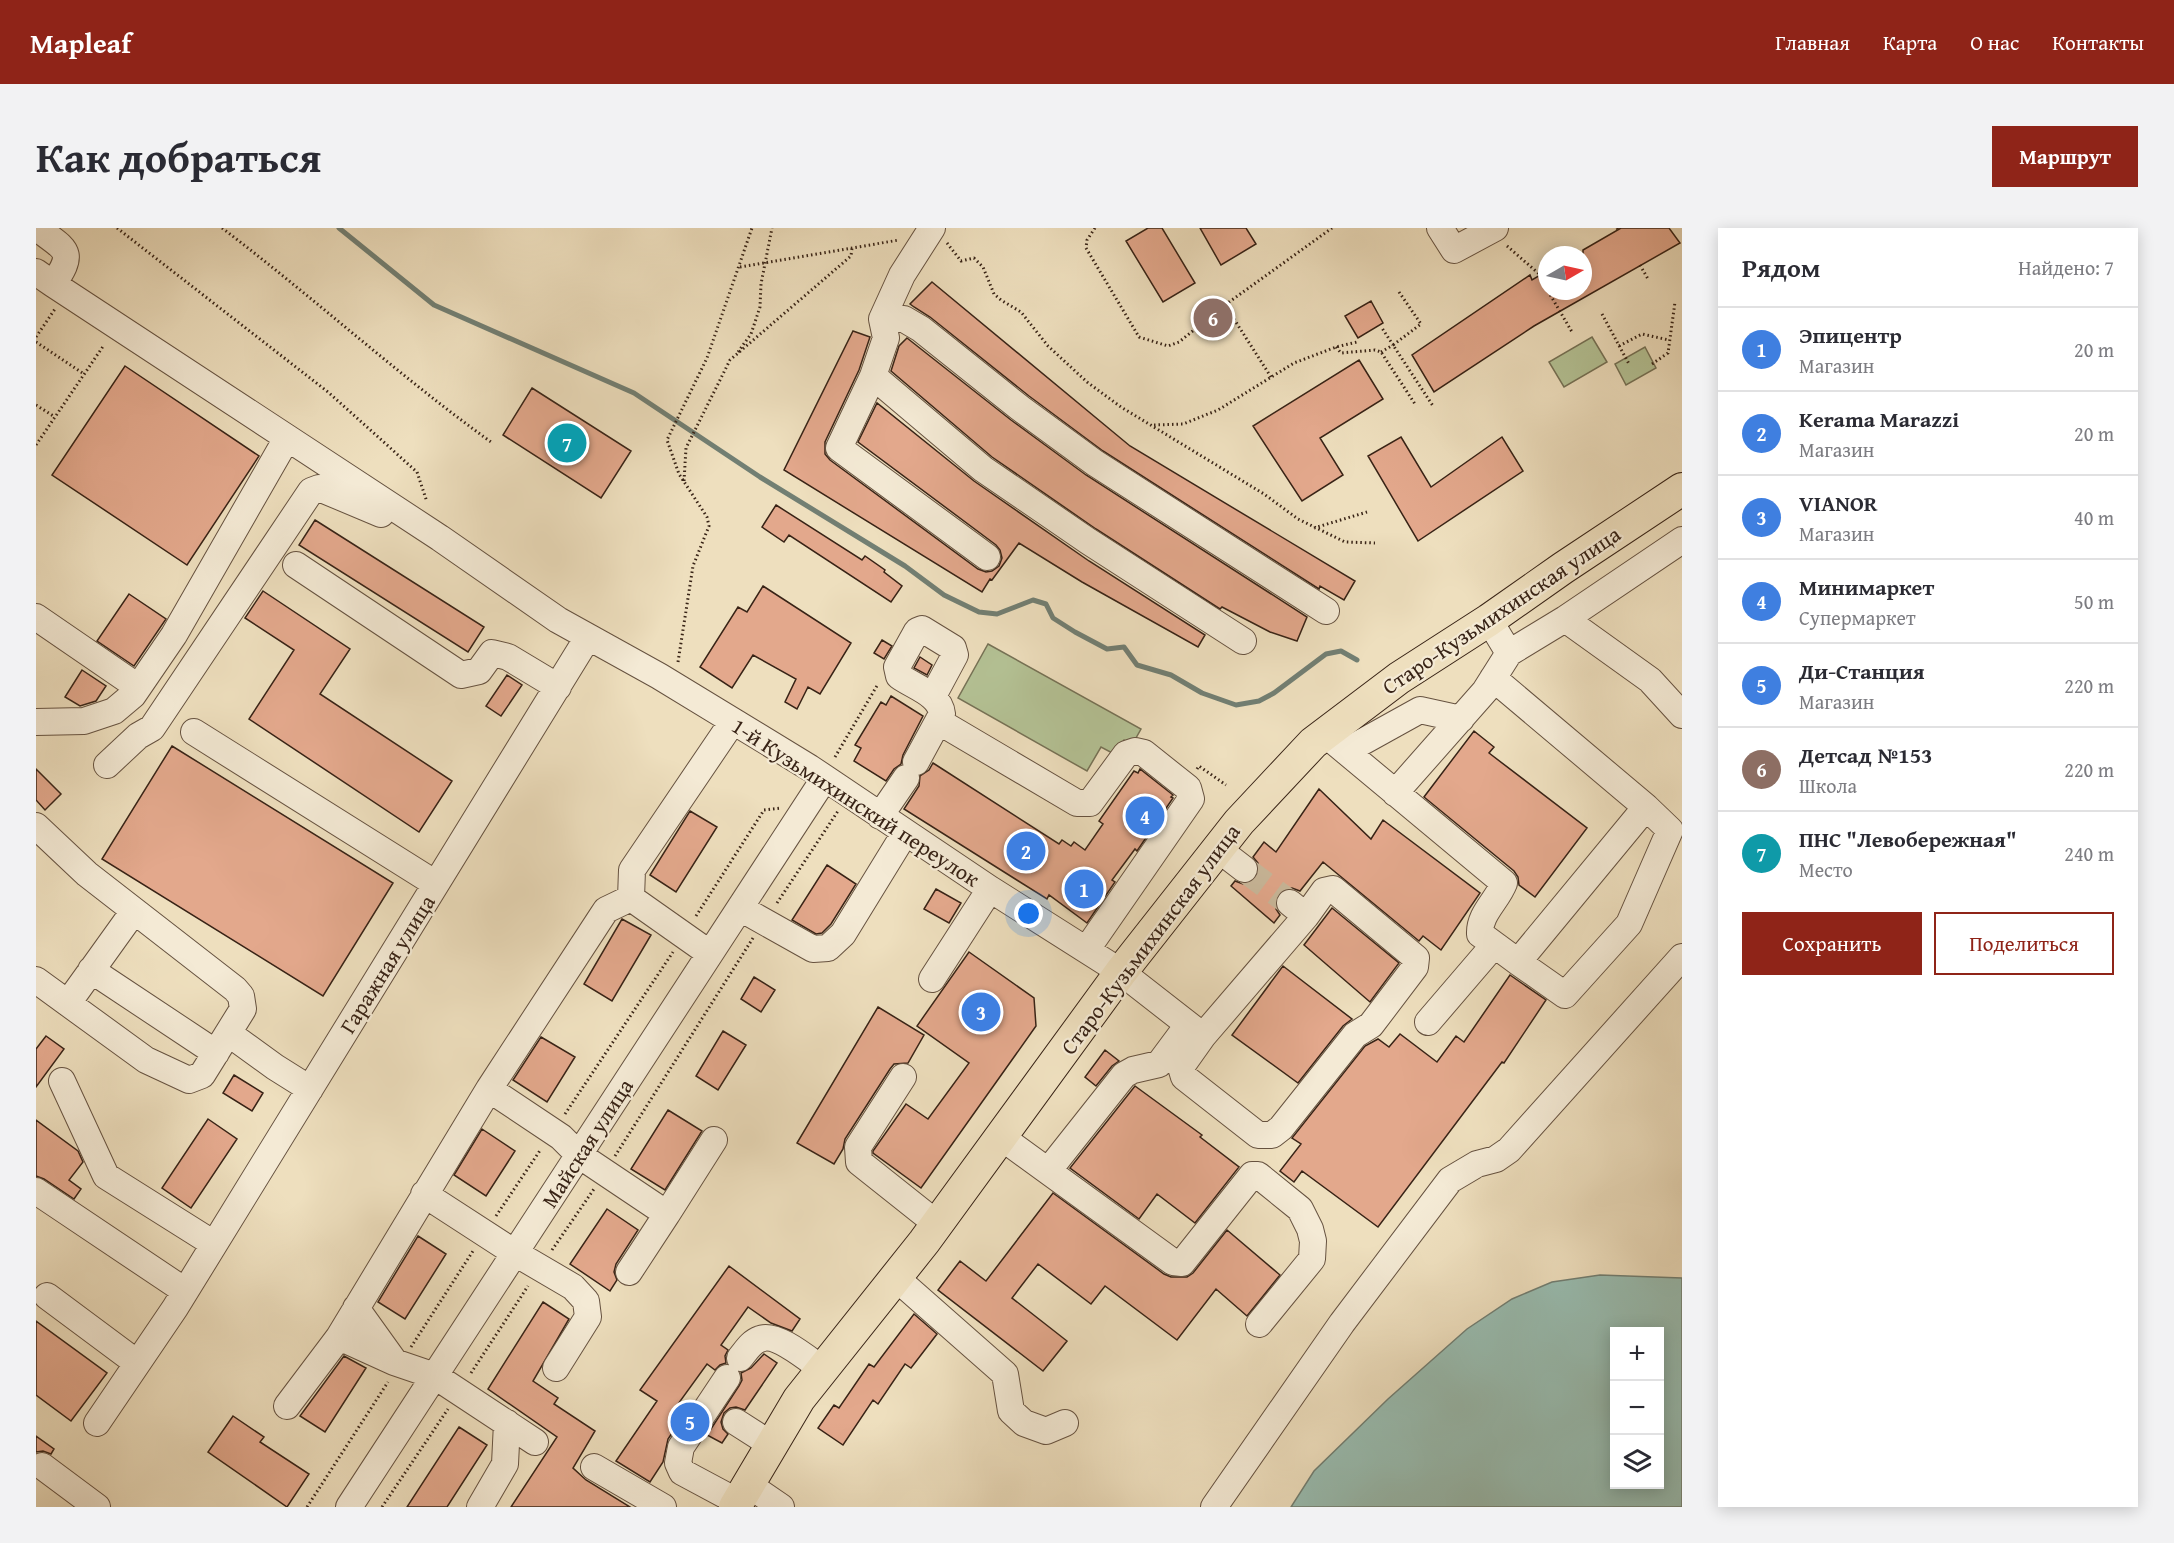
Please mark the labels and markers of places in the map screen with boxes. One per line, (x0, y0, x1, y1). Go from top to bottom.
pin: 6 (1194, 296, 1232, 340)
pin: 7 (548, 420, 586, 466)
pin: 4 (1126, 794, 1164, 838)
pin: 2 (1006, 828, 1046, 874)
pin: 1 (1064, 866, 1104, 912)
pin: 3 (962, 990, 1000, 1034)
pin: 5 (670, 1400, 710, 1444)

